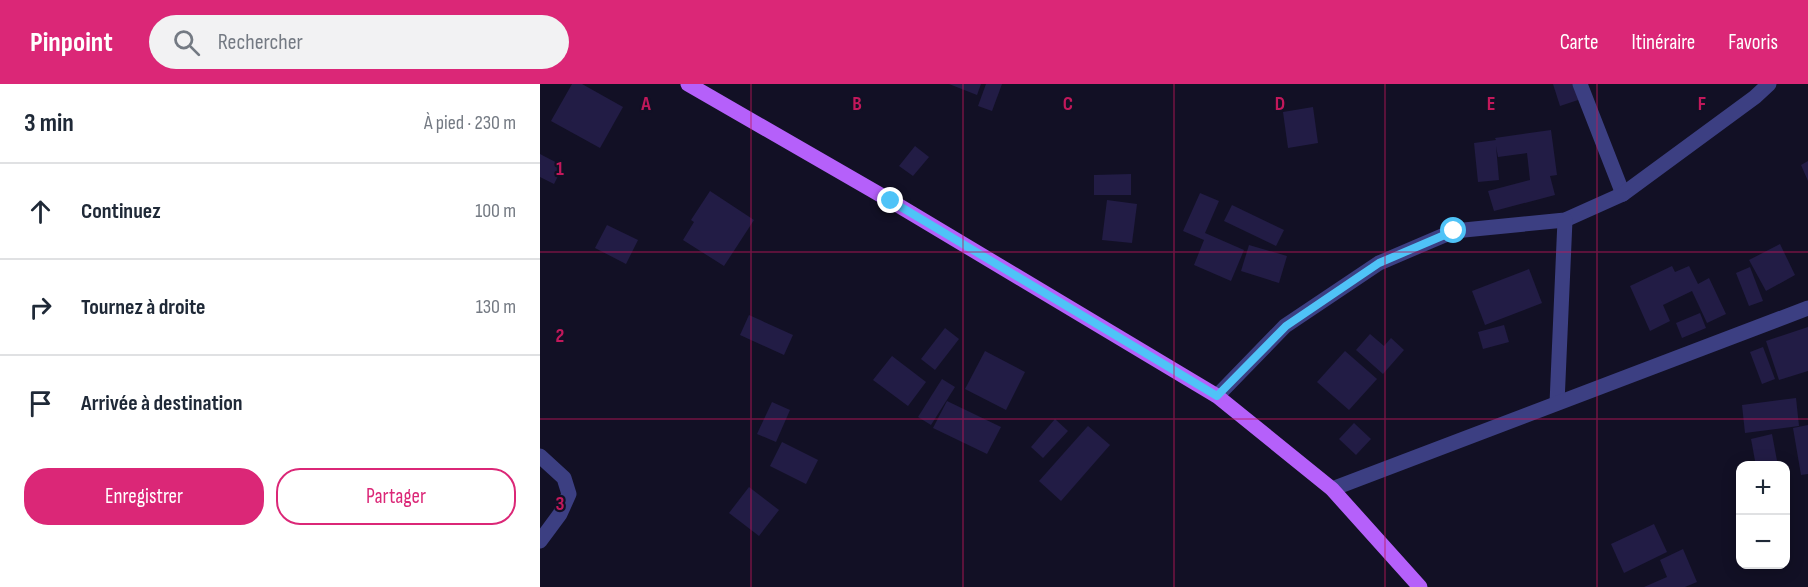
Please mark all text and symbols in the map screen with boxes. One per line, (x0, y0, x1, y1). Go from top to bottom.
search box (149, 15, 569, 69)
text: Pinpoint (30, 26, 113, 59)
icon: search (170, 26, 203, 59)
text: Rechercher (218, 29, 303, 56)
text: Carte (1560, 30, 1599, 55)
text: Itinéraire (1632, 30, 1695, 55)
text: Favoris (1728, 30, 1778, 55)
text: A (640, 92, 651, 116)
text: B (852, 92, 862, 116)
text: C (1063, 92, 1073, 116)
text: D (1275, 92, 1285, 116)
text: E (1487, 92, 1495, 116)
text: F (1698, 92, 1706, 116)
text: 3 min (24, 108, 74, 139)
text: À pied · 230 m (424, 111, 516, 135)
text: 1 (556, 157, 564, 181)
route end (877, 187, 903, 213)
icon: ahead (24, 195, 57, 228)
text: Continuez (81, 198, 161, 225)
text: 100 m (475, 199, 516, 223)
route start (1440, 217, 1466, 243)
icon: right (24, 291, 57, 324)
text: Tournez à droite (81, 294, 206, 321)
text: 130 m (476, 295, 516, 319)
text: 2 (556, 324, 564, 348)
icon: arrive (24, 387, 57, 420)
text: Arrivée à destination (81, 390, 243, 417)
map controls (1736, 461, 1790, 569)
button: + (1736, 461, 1790, 515)
button: Enregistrer (24, 468, 264, 525)
button: Partager (276, 468, 516, 525)
text: 3 (556, 492, 565, 516)
button: − (1736, 515, 1790, 569)

